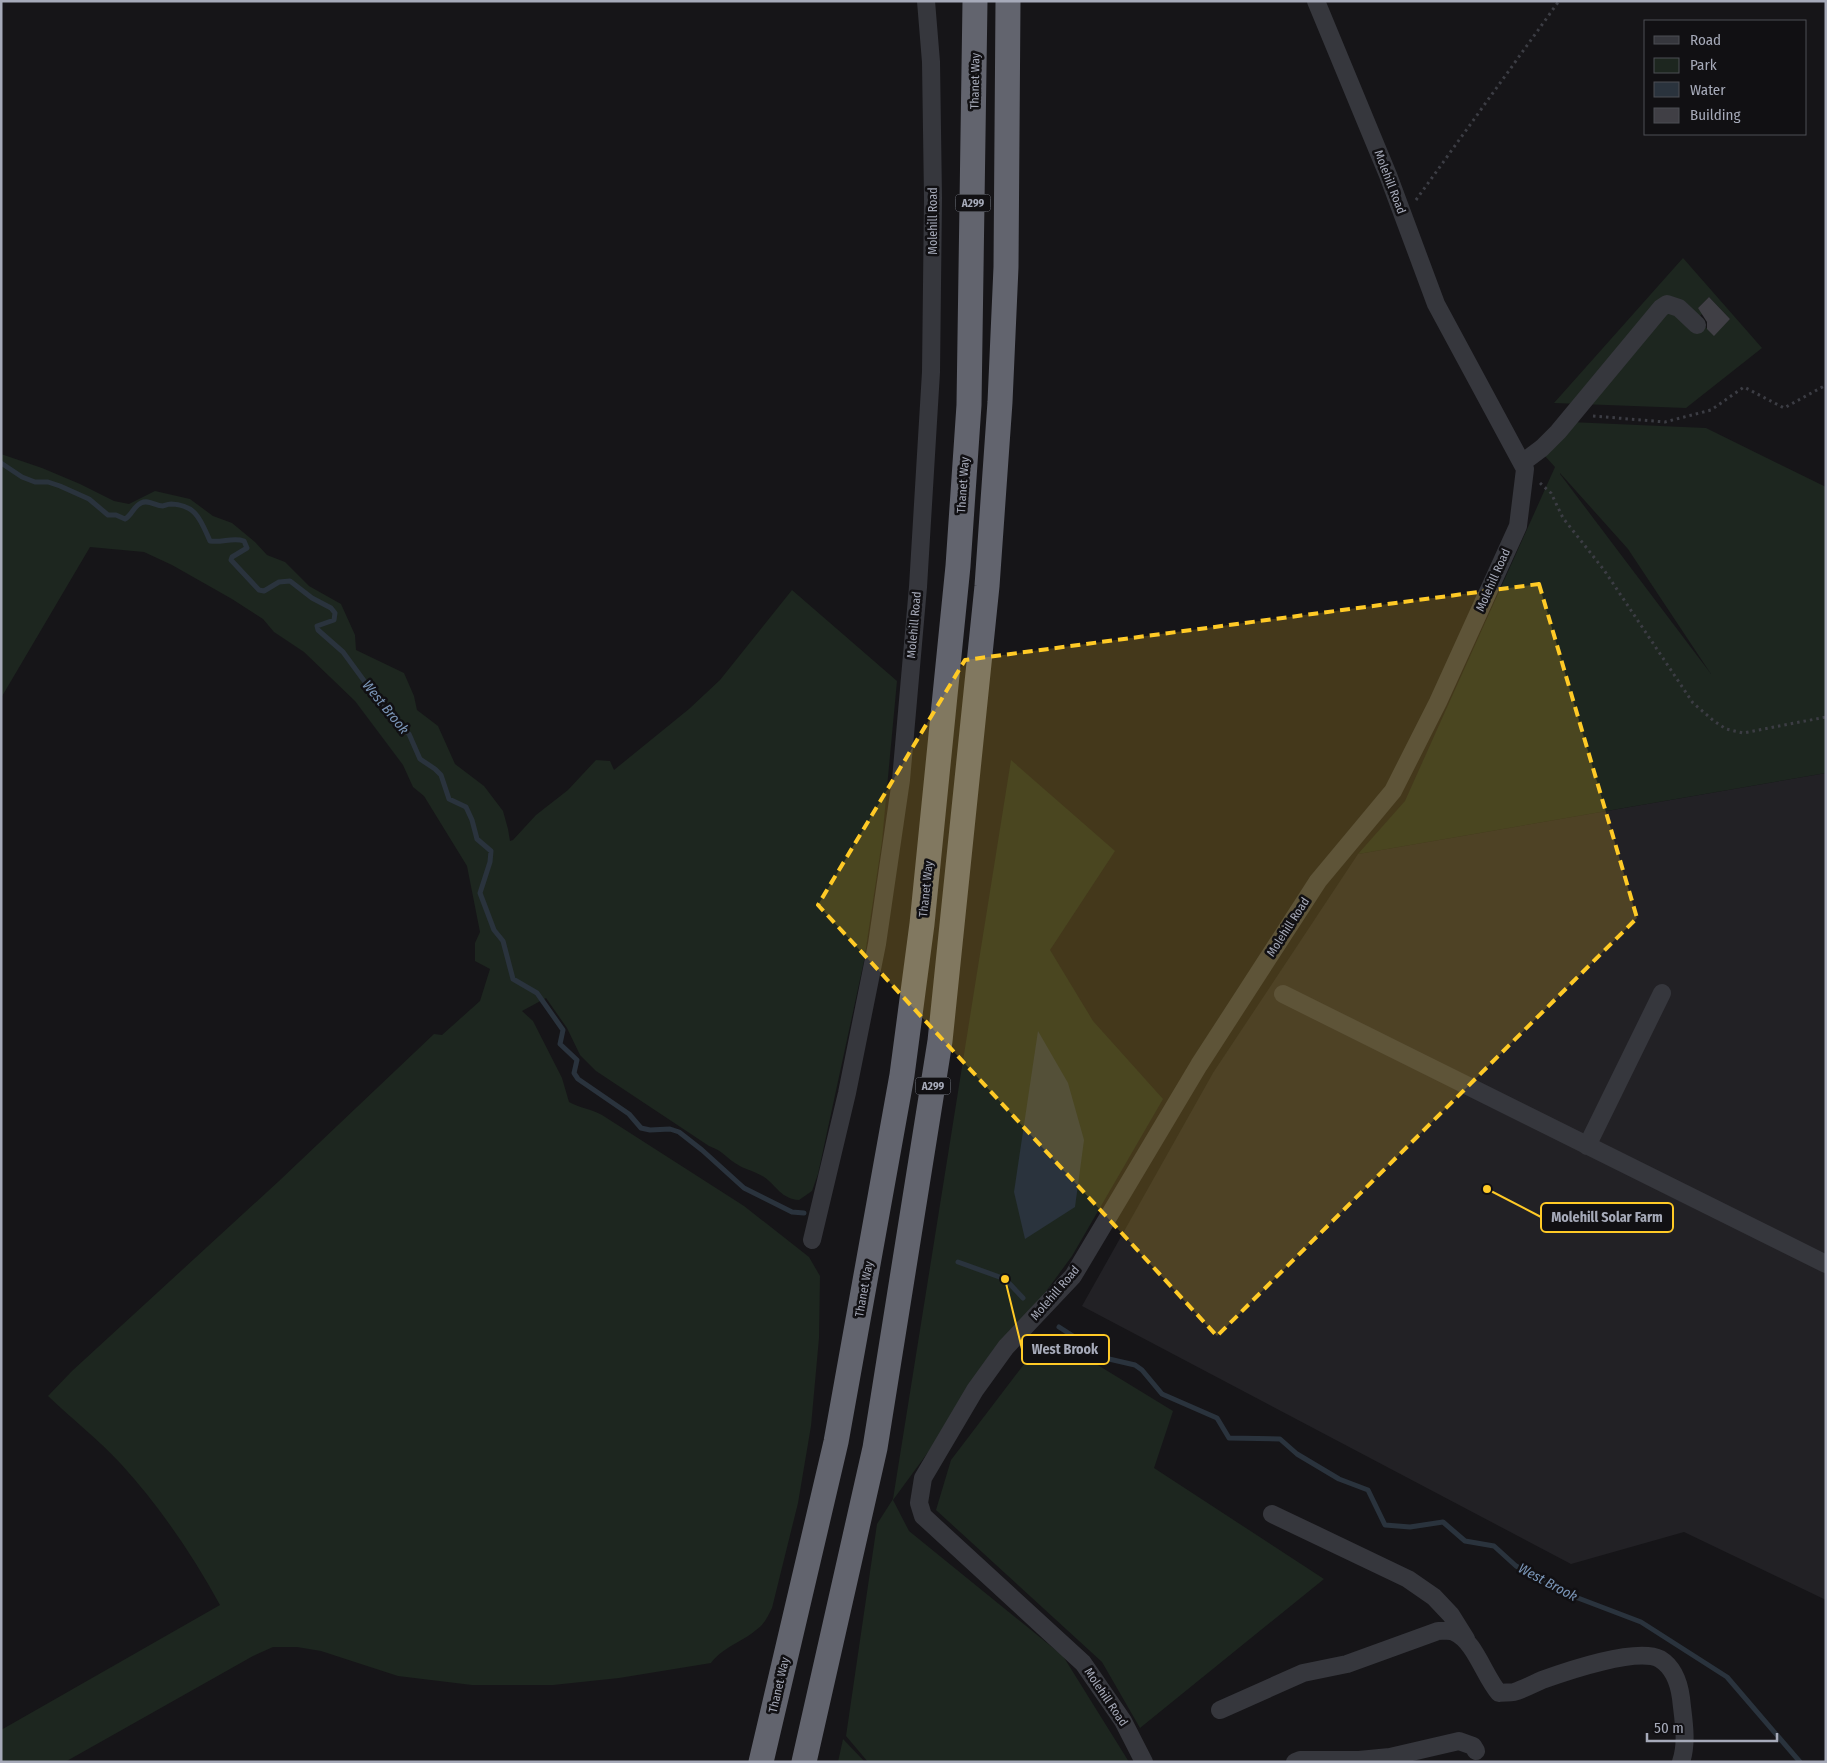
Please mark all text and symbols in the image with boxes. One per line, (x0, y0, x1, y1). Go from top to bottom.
legend (1644, 20, 1807, 135)
text: Road (1690, 31, 1721, 49)
street label: Thanet Way (968, 52, 983, 109)
text: Park (1690, 56, 1717, 74)
text: Water (1690, 81, 1726, 99)
text: Building (1690, 106, 1741, 124)
street label: Molehill Road (1371, 148, 1409, 216)
street label: Molehill Road (926, 187, 940, 255)
road number: A299 (956, 194, 990, 212)
street label: Thanet Way (954, 456, 972, 514)
street label: Molehill Road (1473, 546, 1513, 614)
street label: Molehill Road (904, 591, 924, 659)
water label: West Brook (359, 677, 413, 738)
street label: Thanet Way (916, 860, 936, 918)
street label: Molehill Road (1264, 895, 1312, 959)
road number: A299 (916, 1078, 950, 1094)
callout: Molehill Solar Farm (1541, 1203, 1673, 1232)
text: Molehill Solar Farm (1551, 1209, 1663, 1226)
street label: Thanet Way (852, 1259, 876, 1318)
street label: Molehill Road (1028, 1263, 1082, 1323)
callout: West Brook (1022, 1335, 1109, 1364)
text: West Brook (1032, 1341, 1099, 1358)
water label: West Brook (1515, 1560, 1580, 1605)
street label: Thanet Way (766, 1655, 792, 1714)
street label: Molehill Road (1081, 1665, 1131, 1729)
scale bar (1647, 1710, 1777, 1742)
text: 50 m (1654, 1719, 1684, 1737)

